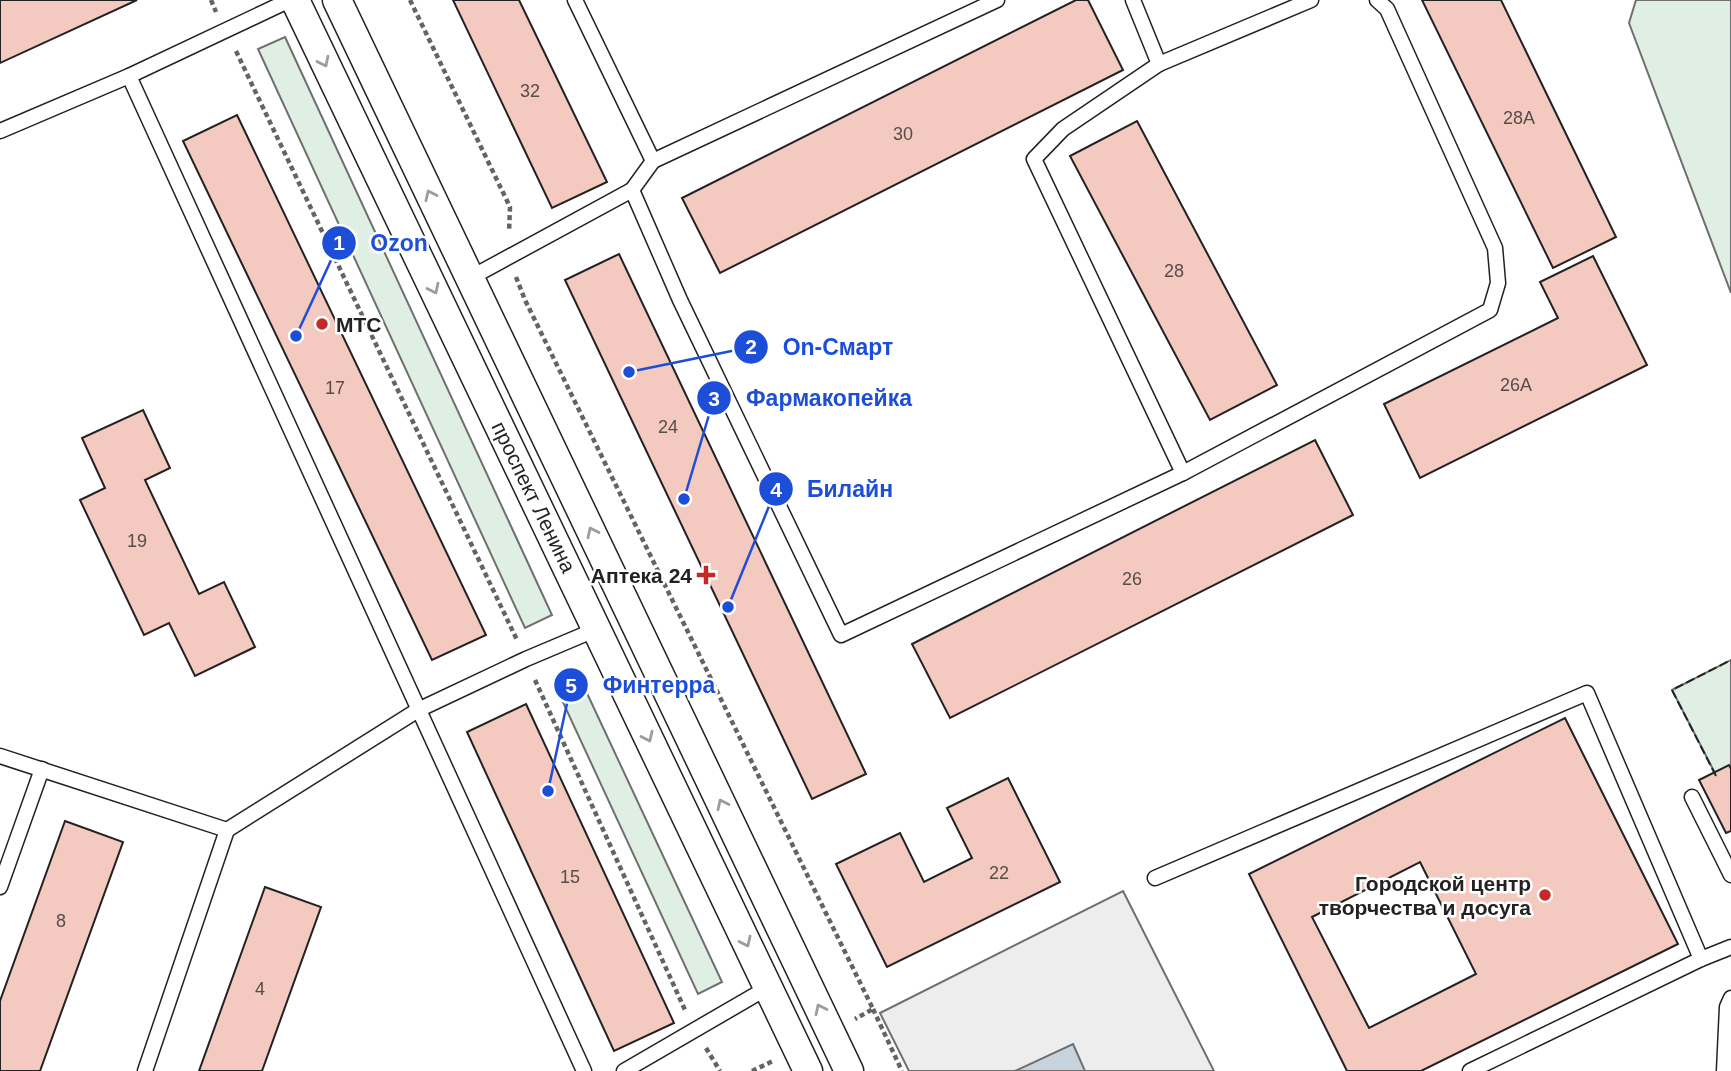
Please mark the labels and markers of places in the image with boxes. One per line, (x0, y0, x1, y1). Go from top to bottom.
callout: Ozon (321, 221, 442, 265)
place label: МТС (336, 313, 382, 336)
marker: МТС (314, 316, 330, 332)
callout: On-Смарт (733, 325, 907, 369)
callout: Фармакопейка (697, 376, 926, 420)
callout: Билайн (758, 467, 907, 511)
place label: Аптека 24 (591, 564, 692, 587)
marker: Аптека 24 (698, 567, 714, 583)
callout: Финтерра (553, 663, 729, 707)
place label: Городской центр творчества и досуга (1319, 872, 1531, 919)
marker: Городской центр творчества и досуга (1537, 887, 1553, 903)

